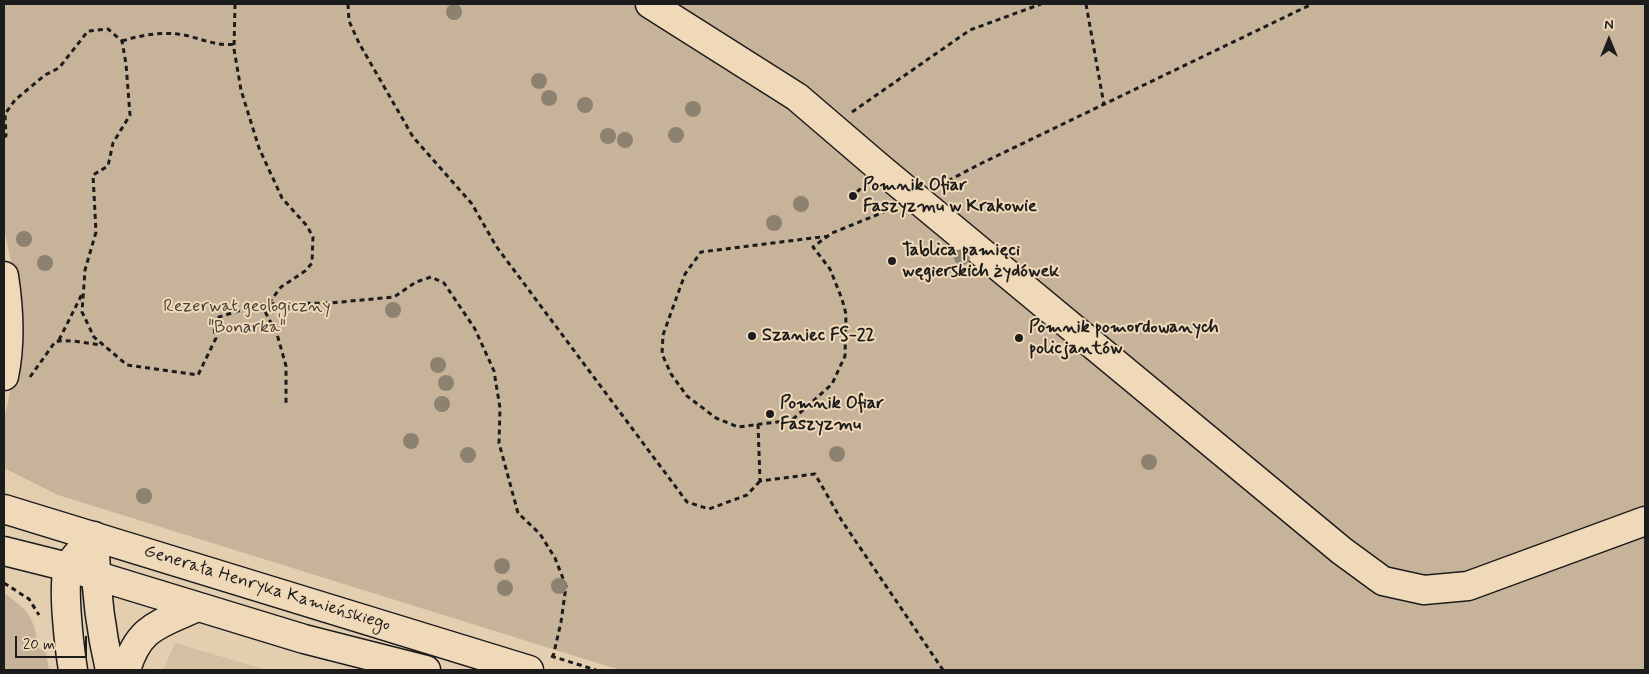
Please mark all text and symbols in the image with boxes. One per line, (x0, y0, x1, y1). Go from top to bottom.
north arrow (1584, 15, 1634, 65)
text: N (1604, 16, 1614, 34)
place label: Pomnik Ofiar Faszyzmu w Krakowie (863, 175, 1037, 218)
marker: Pomnik Ofiar Faszyzmu w Krakowie (847, 190, 859, 202)
place label: Tablica pamięci węgierskich żydówek (902, 240, 1059, 282)
marker: Tablica pamięci węgierskich żydówek (886, 255, 898, 267)
park label: Rezerwat geologiczny "Bonarka" (163, 296, 331, 338)
place label: Pomnik pomordowanych policjantów (1029, 317, 1219, 359)
place label: Szaniec FS-22 (762, 325, 875, 347)
marker: Szaniec FS-22 (746, 330, 758, 342)
marker: Pomnik pomordowanych policjantów (1013, 332, 1025, 344)
place label: Pomnik Ofiar Faszyzmu (780, 393, 884, 436)
marker: Pomnik Ofiar Faszyzmu (764, 408, 776, 420)
street label: Generała Henryka Kamieńskiego (141, 541, 393, 637)
scale bar (18, 626, 90, 658)
text: 20 m (23, 635, 55, 655)

